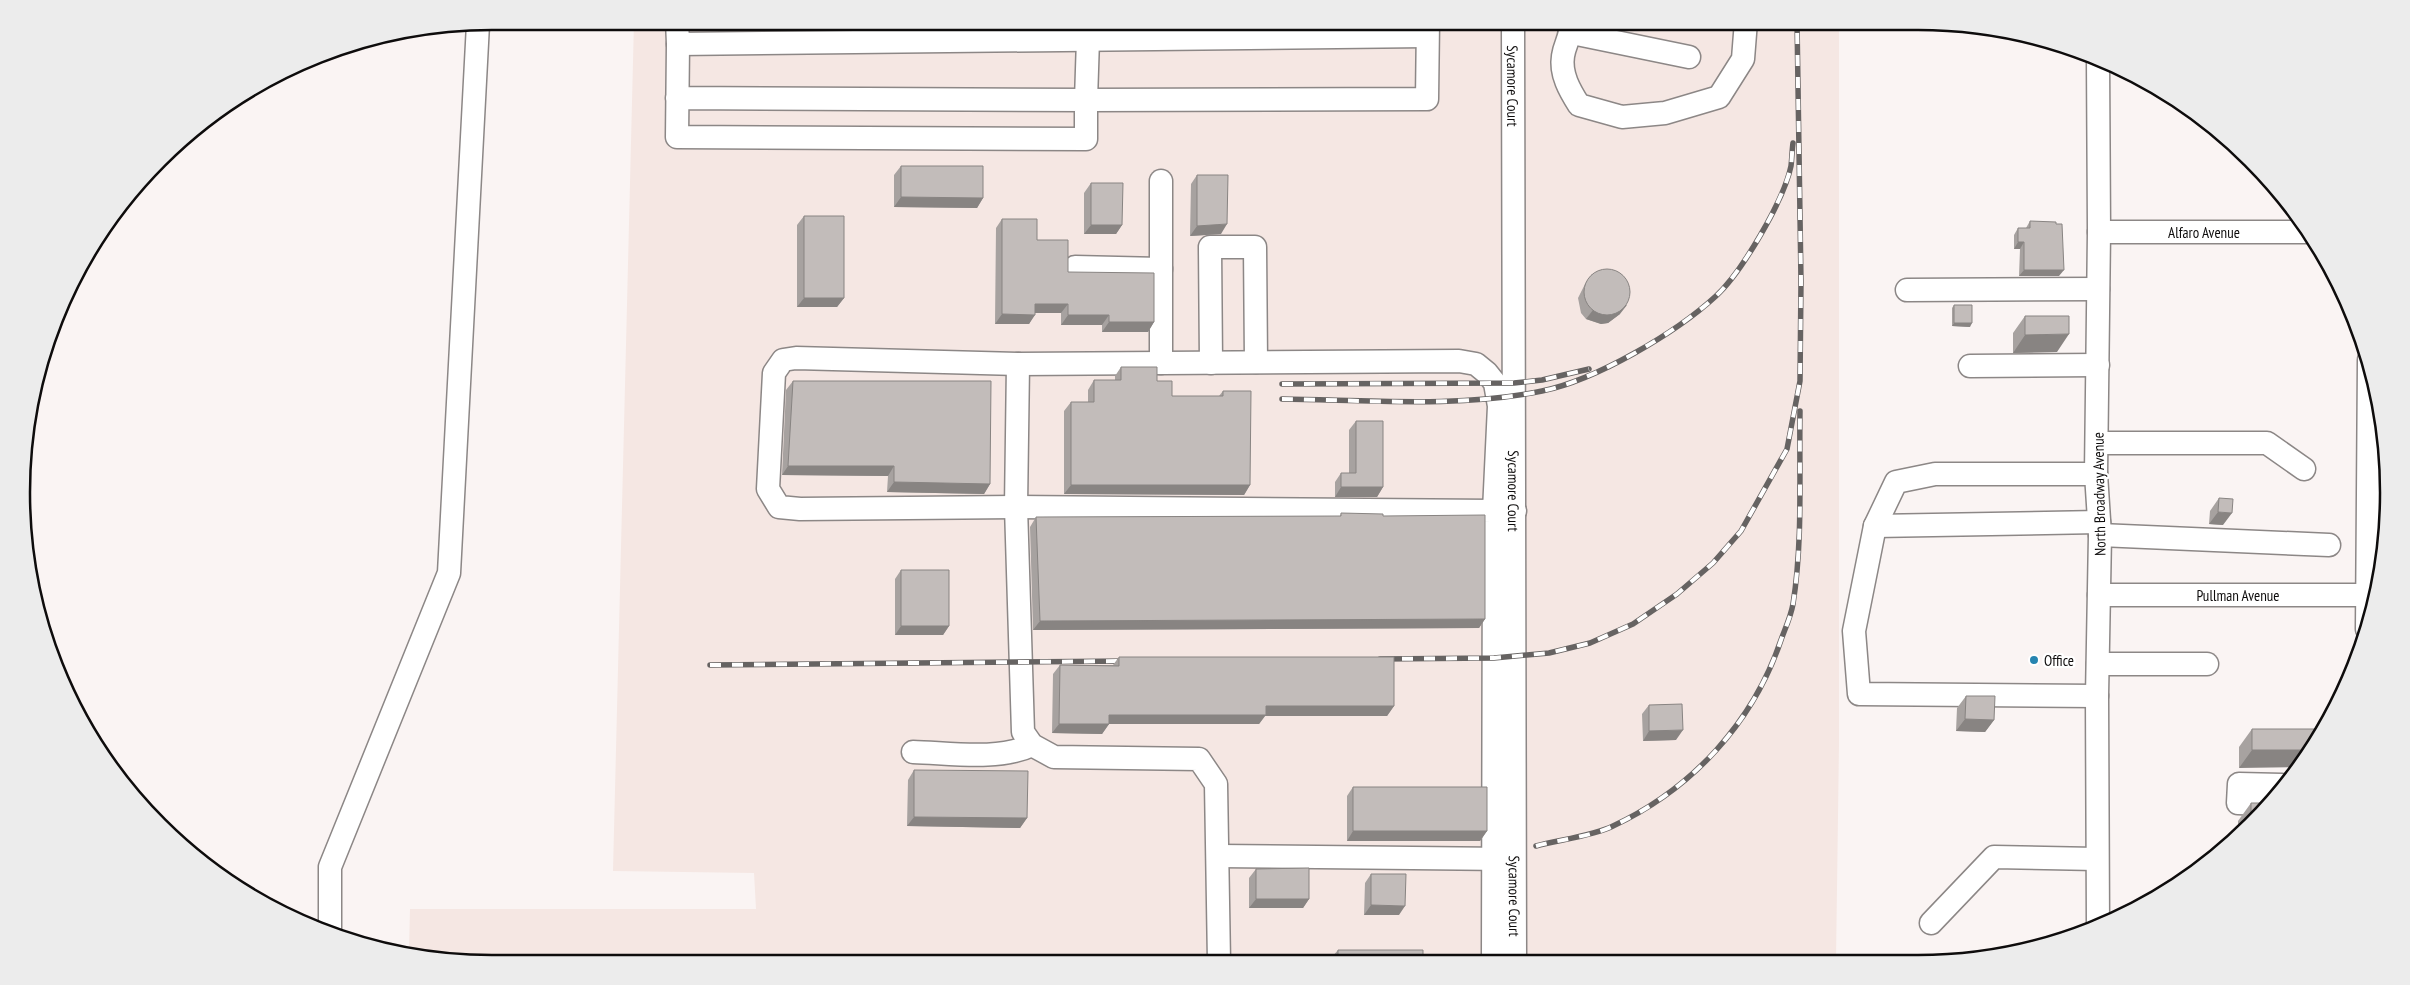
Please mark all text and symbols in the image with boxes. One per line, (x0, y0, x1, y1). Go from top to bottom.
street label: Sycamore Court (1504, 45, 1523, 127)
street label: Alfaro Avenue (2168, 223, 2240, 242)
street label: North Broadway Avenue (2088, 432, 2110, 556)
street label: Sycamore Court (1504, 450, 1524, 532)
street label: Pullman Avenue (2196, 586, 2280, 605)
place label: Office (2044, 651, 2074, 670)
marker: Office (2028, 654, 2040, 666)
street label: Sycamore Court (1505, 855, 1524, 937)

